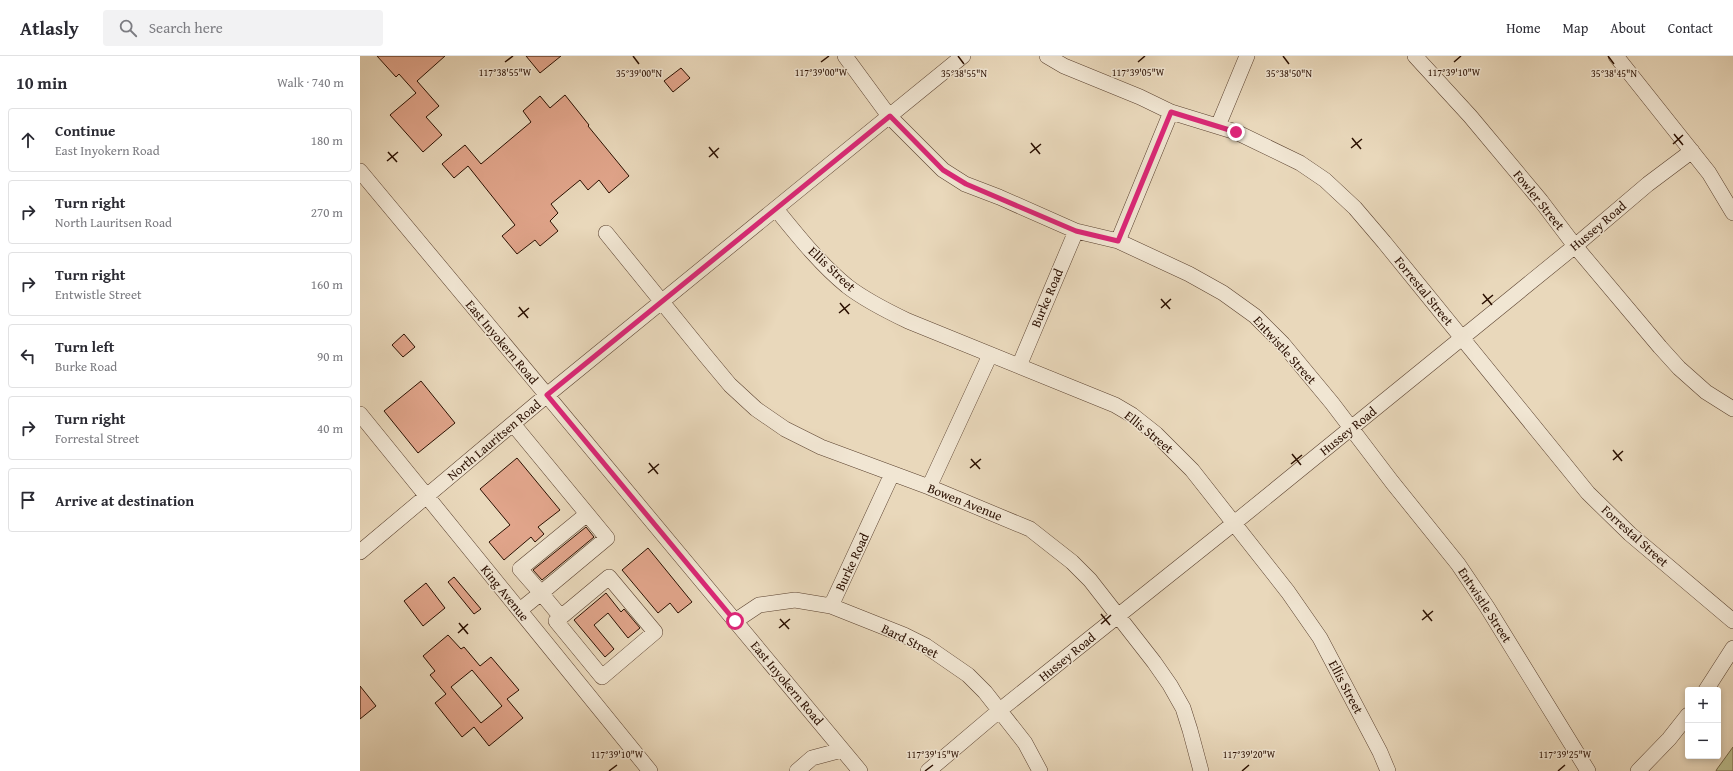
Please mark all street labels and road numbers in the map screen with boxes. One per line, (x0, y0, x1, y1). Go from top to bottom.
street label: Fowler Street (1509, 166, 1569, 234)
street label: Hussey Road (1566, 197, 1630, 255)
street label: Ellis Street (804, 242, 860, 296)
street label: Forrestal Street (1390, 252, 1458, 330)
street label: Burke Road (1026, 266, 1068, 330)
street label: East Inyokern Road (461, 296, 543, 388)
street label: Entwistle Street (1249, 311, 1321, 389)
street label: North Lauritsen Road (443, 395, 545, 485)
street label: Hussey Road (1315, 402, 1381, 460)
street label: Ellis Street (1120, 406, 1178, 458)
street label: Bowen Avenue (925, 478, 1005, 526)
street label: Forrestal Street (1597, 501, 1673, 572)
street label: Burke Road (830, 530, 874, 594)
street label: King Avenue (476, 561, 534, 625)
street label: Entwistle Street (1453, 564, 1517, 647)
street label: Bard Street (878, 619, 942, 663)
street label: Hussey Road (1034, 628, 1100, 686)
street label: East Inyokern Road (746, 637, 828, 729)
street label: Ellis Street (1324, 657, 1368, 718)

